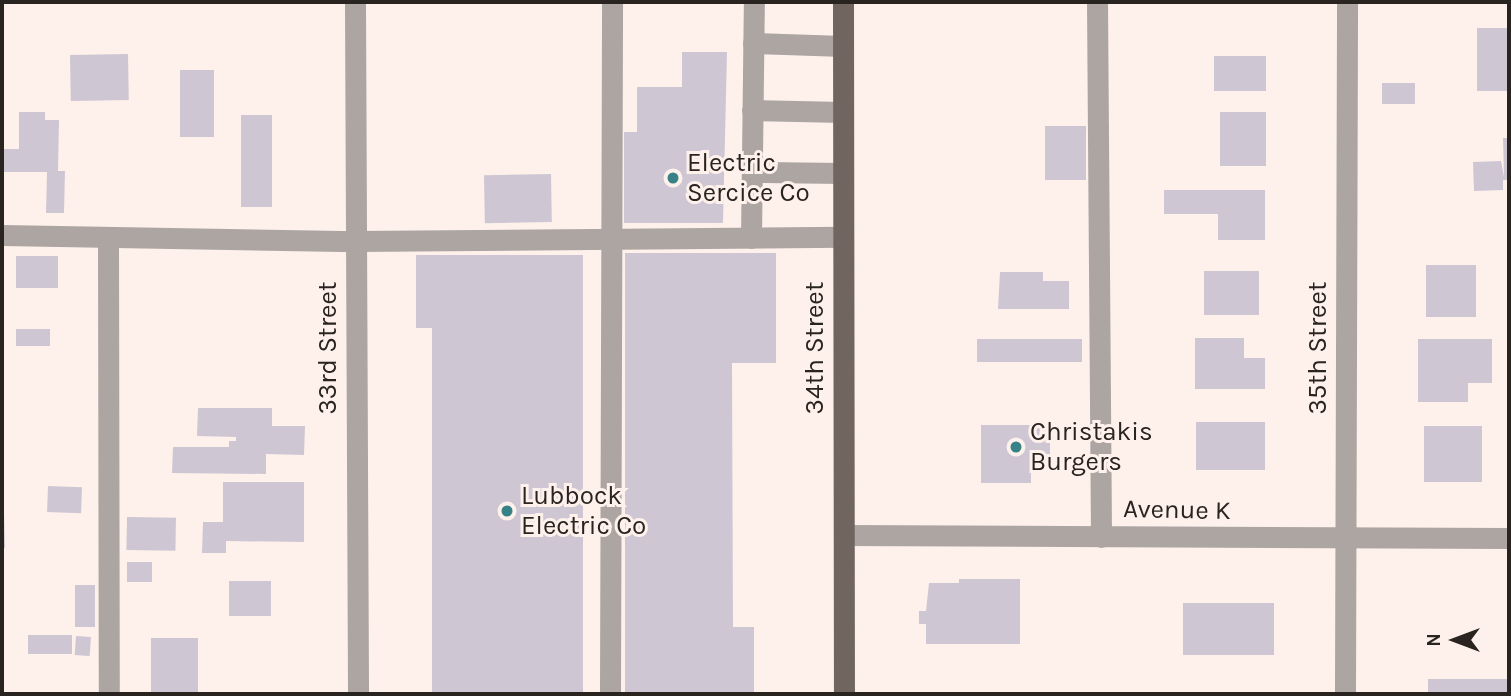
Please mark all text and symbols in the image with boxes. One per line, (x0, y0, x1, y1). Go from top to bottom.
place label: Electric Sercice Co (687, 147, 810, 208)
marker: Electric Sercice Co (665, 170, 681, 186)
street label: 33rd Street (312, 281, 344, 415)
street label: 35th Street (1302, 281, 1334, 415)
street label: 34th Street (799, 282, 831, 414)
place label: Christakis Burgers (1030, 416, 1153, 478)
marker: Christakis Burgers (1008, 439, 1024, 455)
place label: Lubbock Electric Co (521, 480, 646, 542)
street label: Avenue K (1123, 493, 1231, 527)
marker: Lubbock Electric Co (499, 503, 515, 519)
north arrow (1420, 605, 1490, 675)
text: N (1423, 633, 1445, 647)

